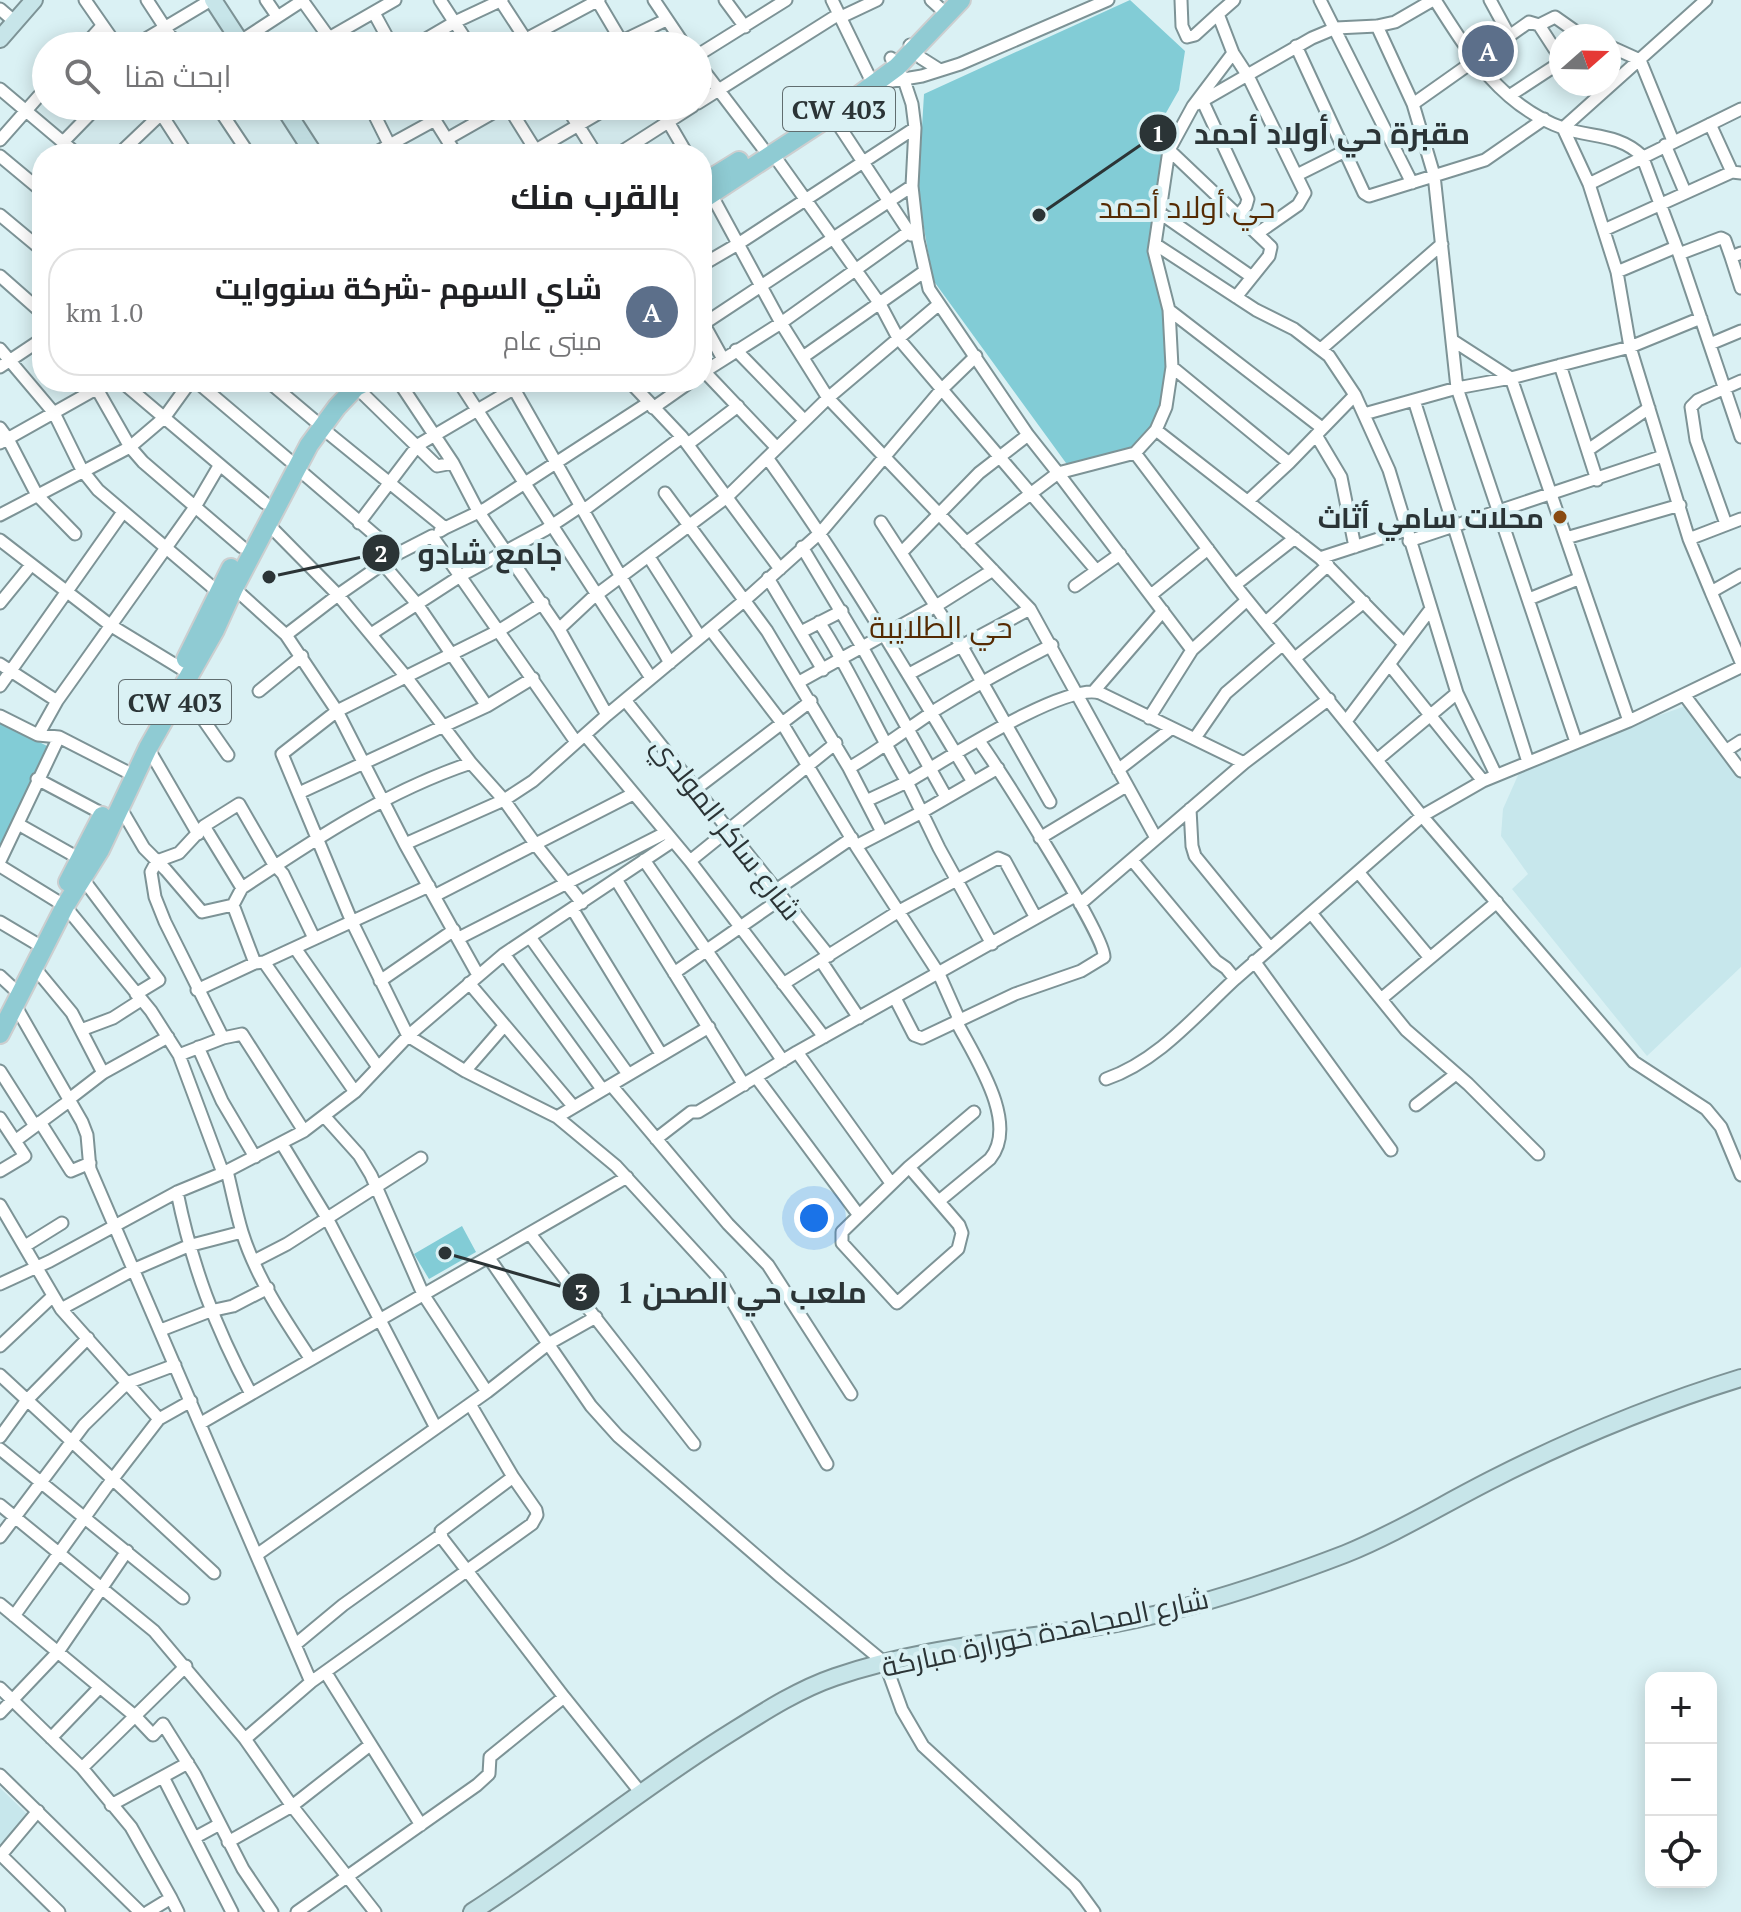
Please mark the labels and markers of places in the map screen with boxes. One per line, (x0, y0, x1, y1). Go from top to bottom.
pin: A (1462, 21, 1514, 81)
callout: مقبرة حي أولاد أحمد (1138, 106, 1486, 160)
place label: محلات سامي أثاث (1318, 499, 1544, 541)
marker: محلات سامي أثاث (1551, 508, 1569, 526)
callout: جامع شادو (361, 526, 578, 580)
callout: ملعب حي الصحن 1 (561, 1265, 883, 1319)

